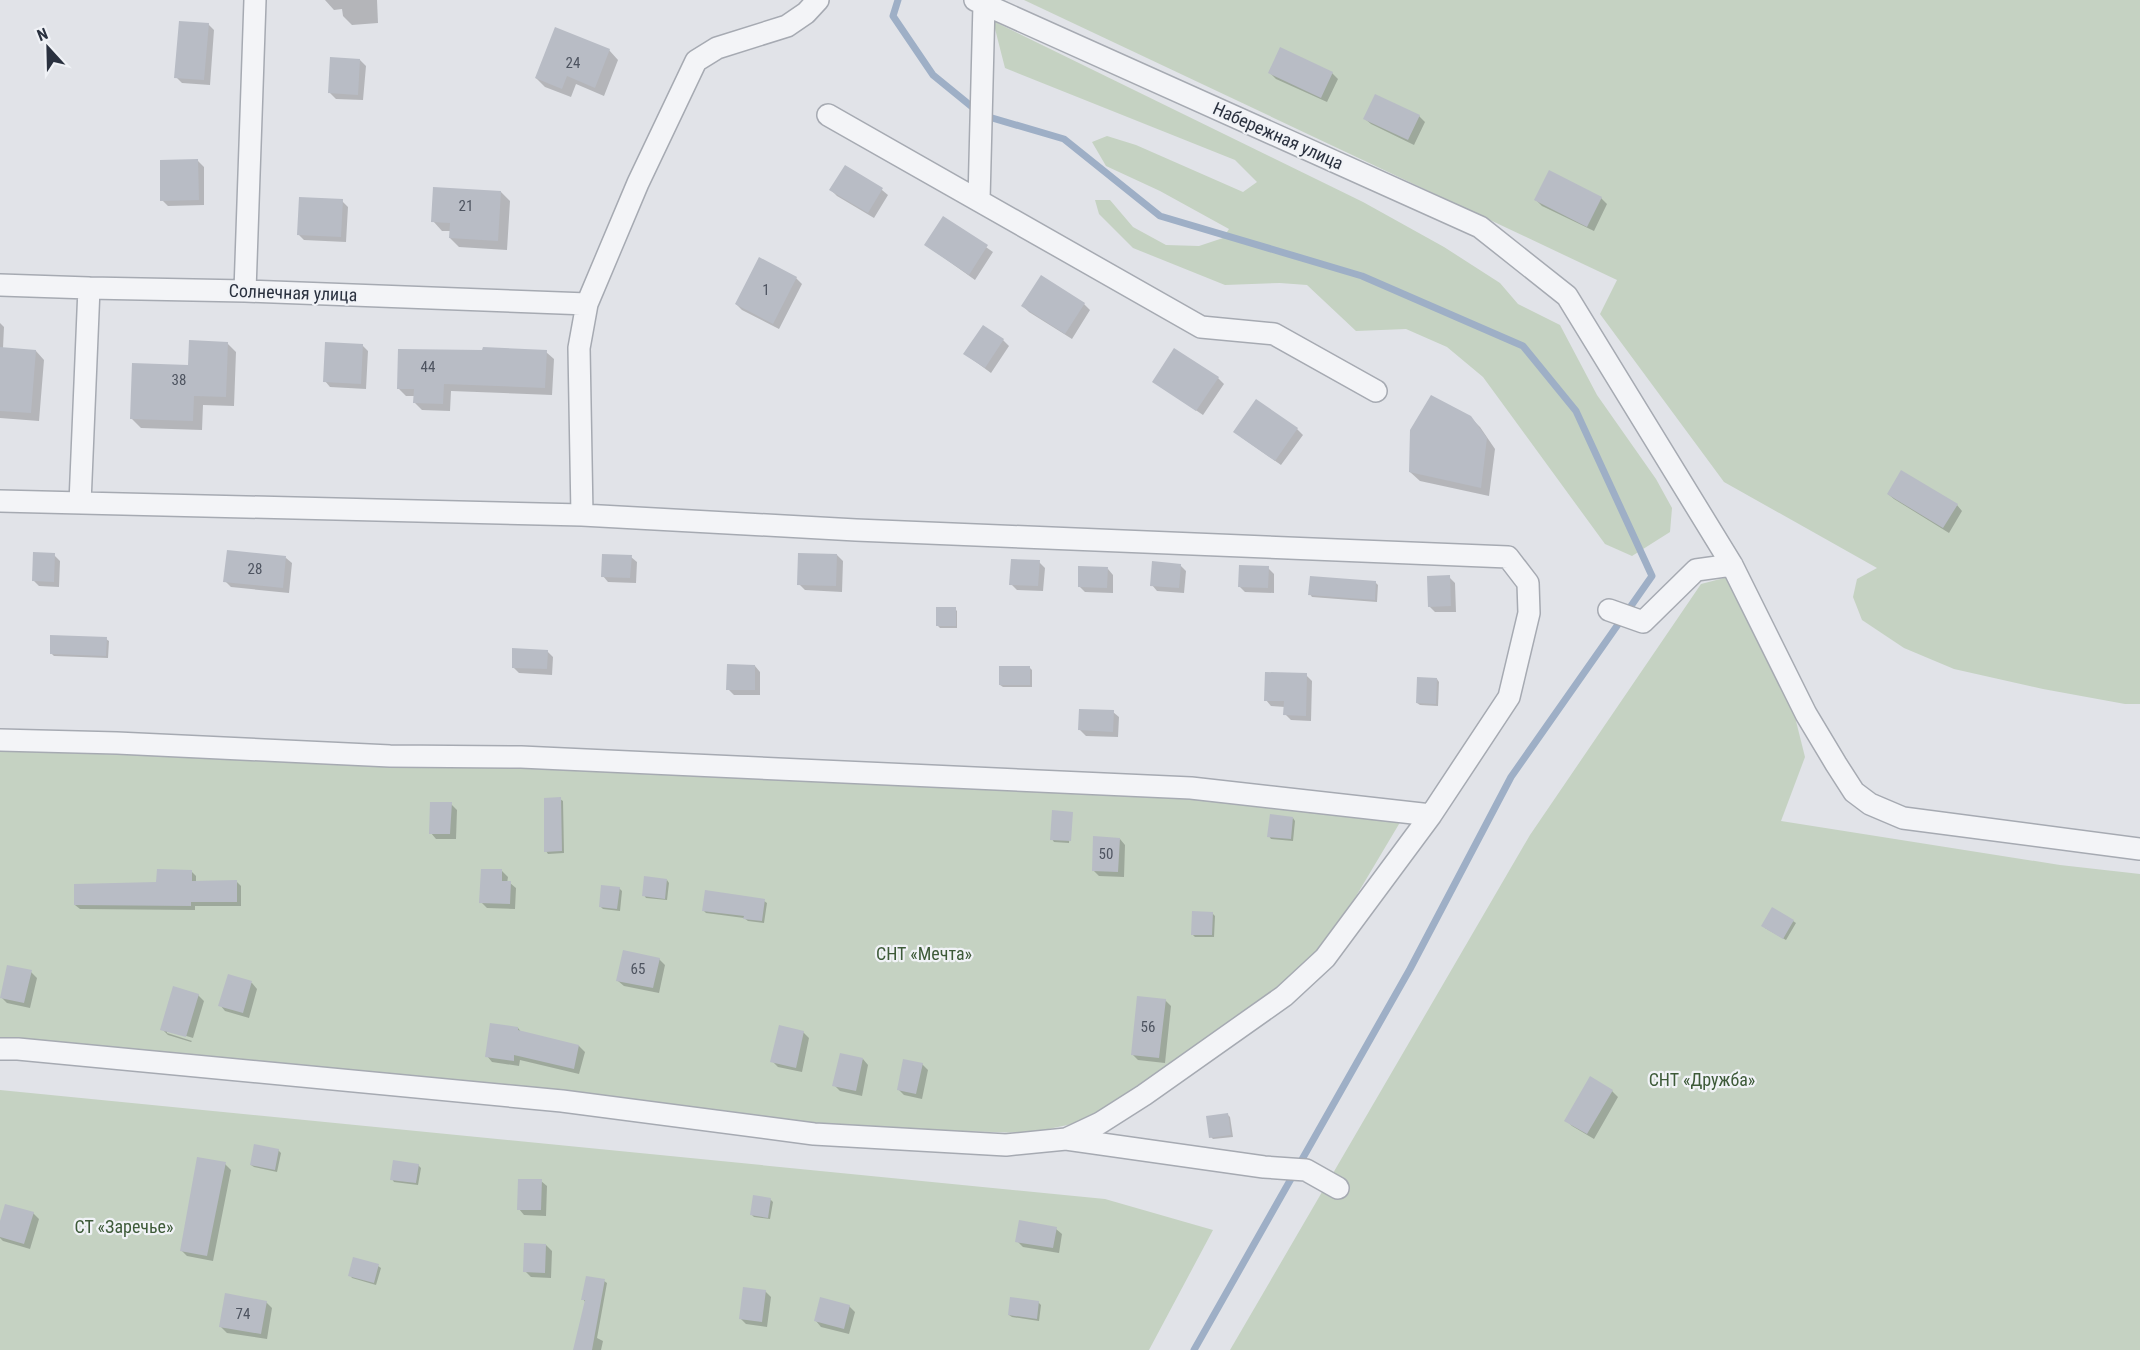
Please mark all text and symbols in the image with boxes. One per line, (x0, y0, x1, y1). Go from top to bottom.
north arrow (18, 18, 78, 78)
text: N (34, 24, 51, 45)
house number: 24 (566, 54, 580, 72)
street label: Набережная улица (1210, 97, 1347, 174)
house number: 21 (459, 197, 473, 215)
street label: Солнечная улица (228, 280, 358, 305)
house number: 1 (762, 281, 770, 299)
house number: 44 (421, 358, 435, 376)
house number: 38 (172, 371, 186, 389)
house number: 28 (248, 560, 262, 578)
house number: 50 (1099, 845, 1113, 863)
park label: СНТ «Мечта» (876, 943, 972, 964)
house number: 65 (631, 960, 645, 978)
house number: 56 (1141, 1018, 1155, 1036)
park label: СНТ «Дружба» (1649, 1069, 1755, 1090)
park label: СТ «Заречье» (74, 1216, 174, 1237)
house number: 74 (236, 1305, 250, 1323)

